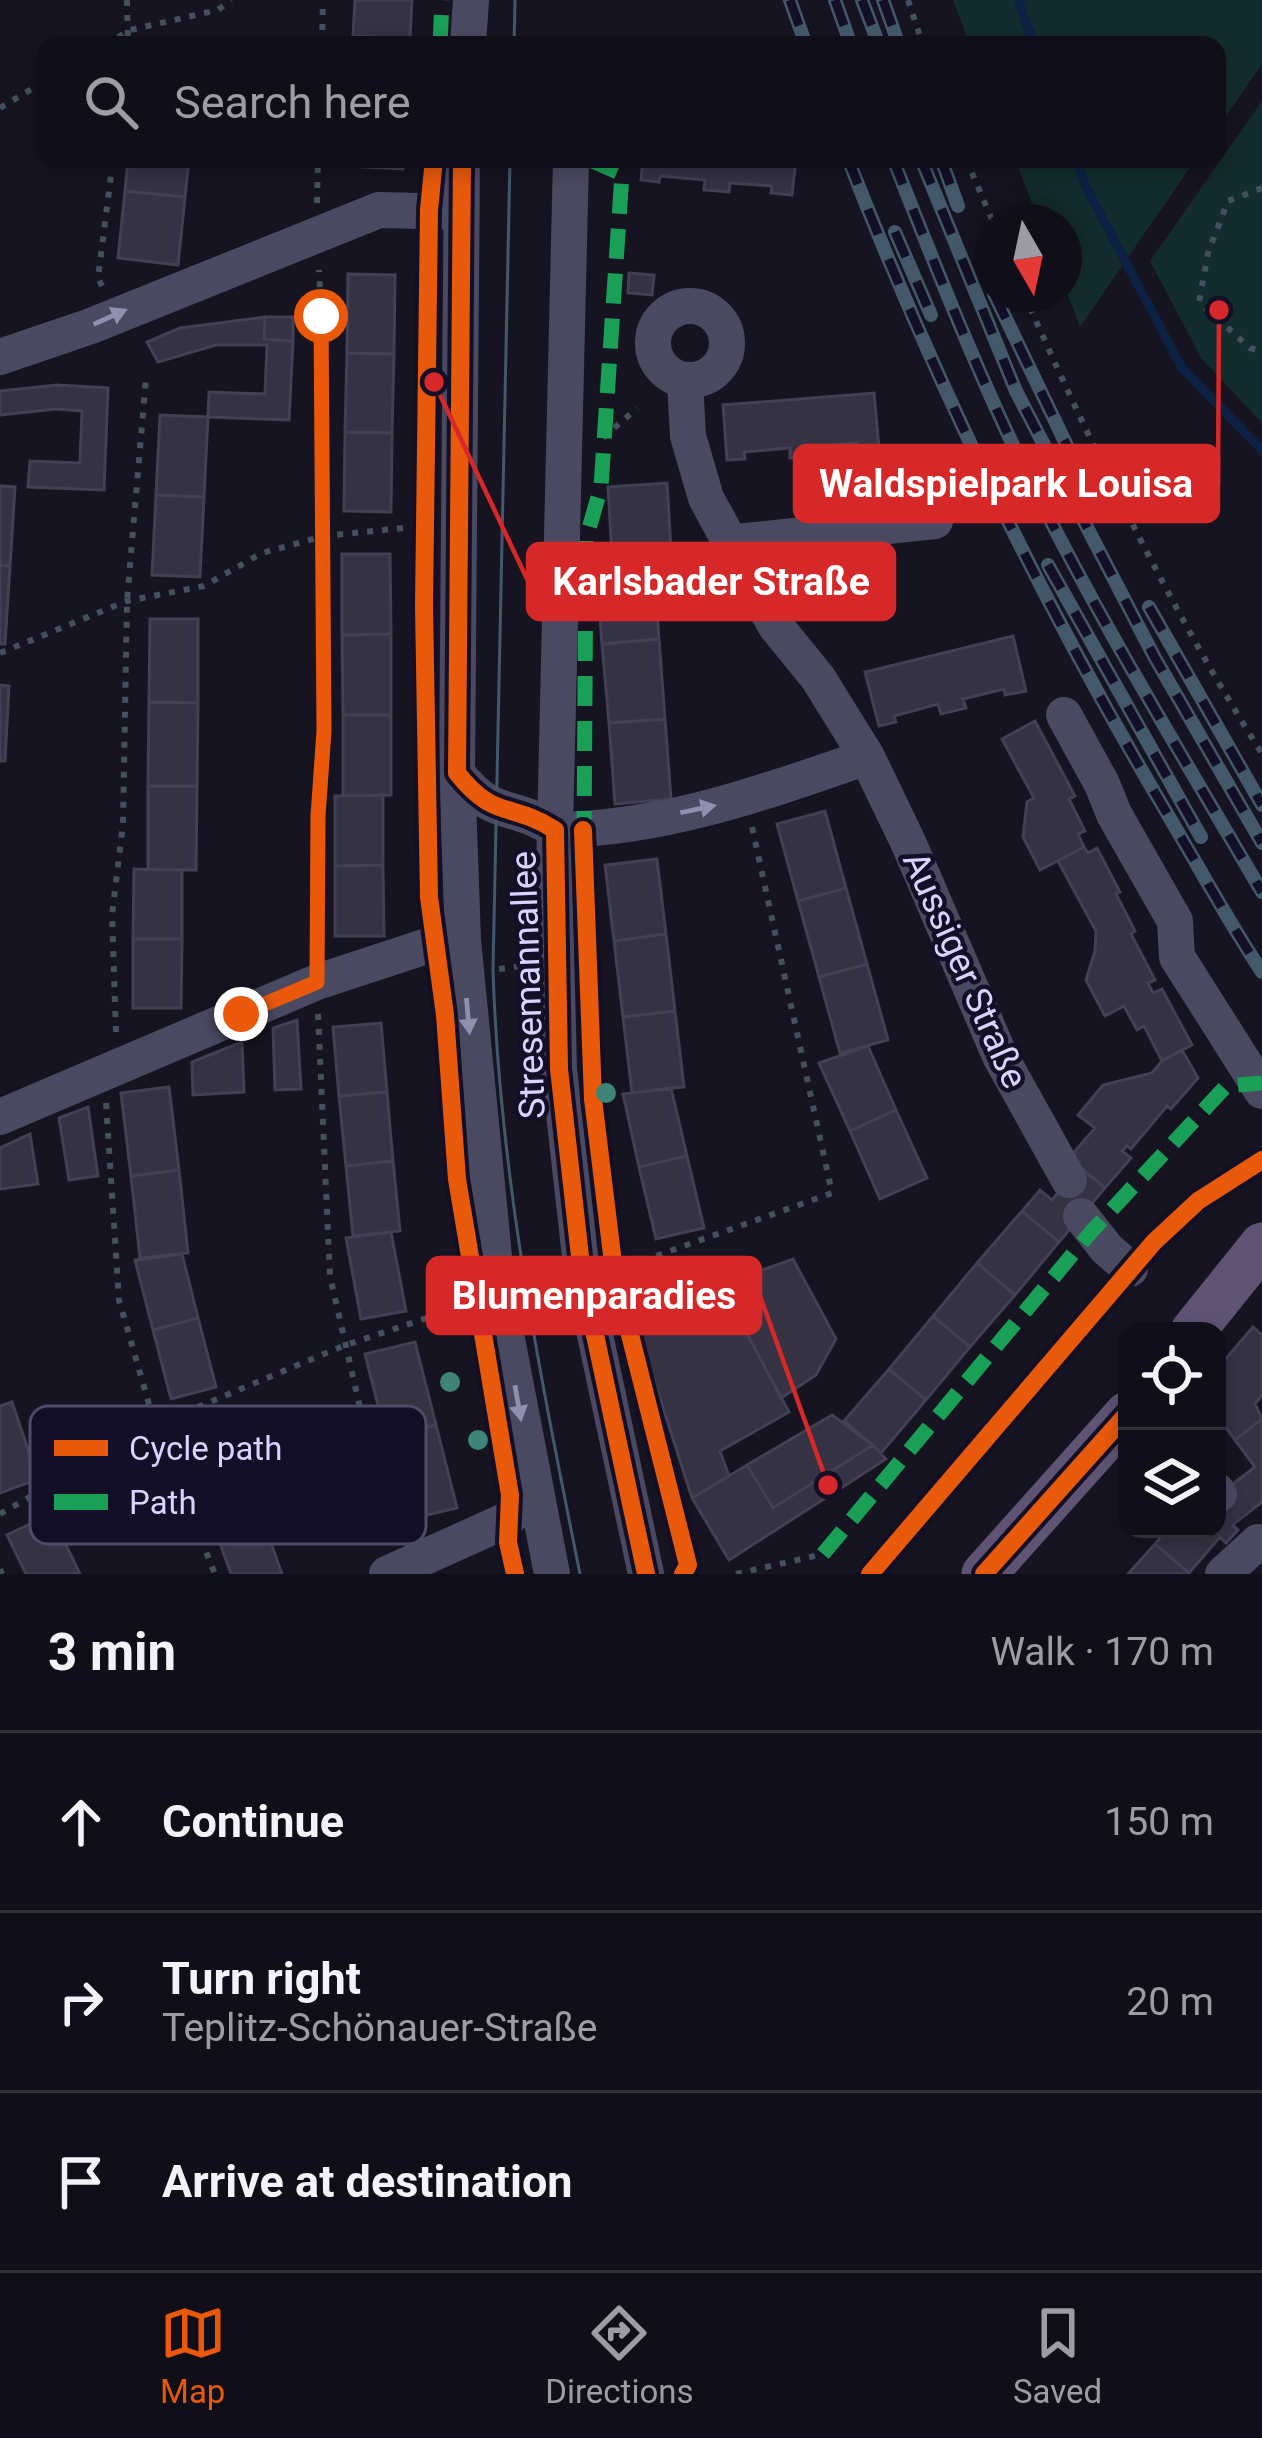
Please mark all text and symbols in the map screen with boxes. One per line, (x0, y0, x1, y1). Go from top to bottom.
search box (36, 36, 1226, 168)
icon: search (78, 69, 144, 135)
text: Search here (174, 76, 411, 129)
north arrow (974, 204, 1082, 312)
route start (294, 289, 348, 343)
one-way arrow (93, 307, 128, 327)
callout: Waldspielpark Louisa (795, 446, 1218, 521)
text: Waldspielpark Louisa (819, 461, 1193, 507)
callout: Karlsbader Straße (528, 544, 894, 619)
text: Karlsbader Straße (552, 559, 870, 605)
one-way arrow (680, 799, 718, 818)
street label: Aussiger Straße (894, 845, 1036, 1095)
street label: Stresemannallee (502, 850, 554, 1120)
route end (214, 987, 268, 1041)
one-way arrow (459, 998, 478, 1035)
callout: Blumenparadies (428, 1258, 760, 1333)
text: Blumenparadies (452, 1273, 736, 1319)
map controls (1118, 1322, 1226, 1538)
button: locate (1118, 1322, 1226, 1430)
one-way arrow (509, 1384, 527, 1422)
legend (30, 1406, 426, 1544)
text: Cycle path (129, 1429, 282, 1468)
button: layers (1118, 1430, 1226, 1538)
text: Path (129, 1483, 197, 1522)
text: 3 min (48, 1623, 176, 1682)
text: Walk · 170 m (990, 1629, 1214, 1675)
icon: ahead (48, 1789, 114, 1855)
text: Continue (162, 1795, 344, 1848)
text: 150 m (1104, 1799, 1214, 1845)
text: Turn right (162, 1952, 361, 2005)
icon: right (48, 1969, 114, 2035)
text: 20 m (1126, 1979, 1214, 2025)
text: Teplitz-Schönauer-Straße (162, 2005, 598, 2051)
icon: arrive (48, 2149, 114, 2215)
text: Arrive at destination (162, 2155, 573, 2208)
tab: Map (160, 2300, 226, 2411)
tab: Directions (545, 2300, 694, 2411)
tab: Saved (1013, 2300, 1102, 2411)

